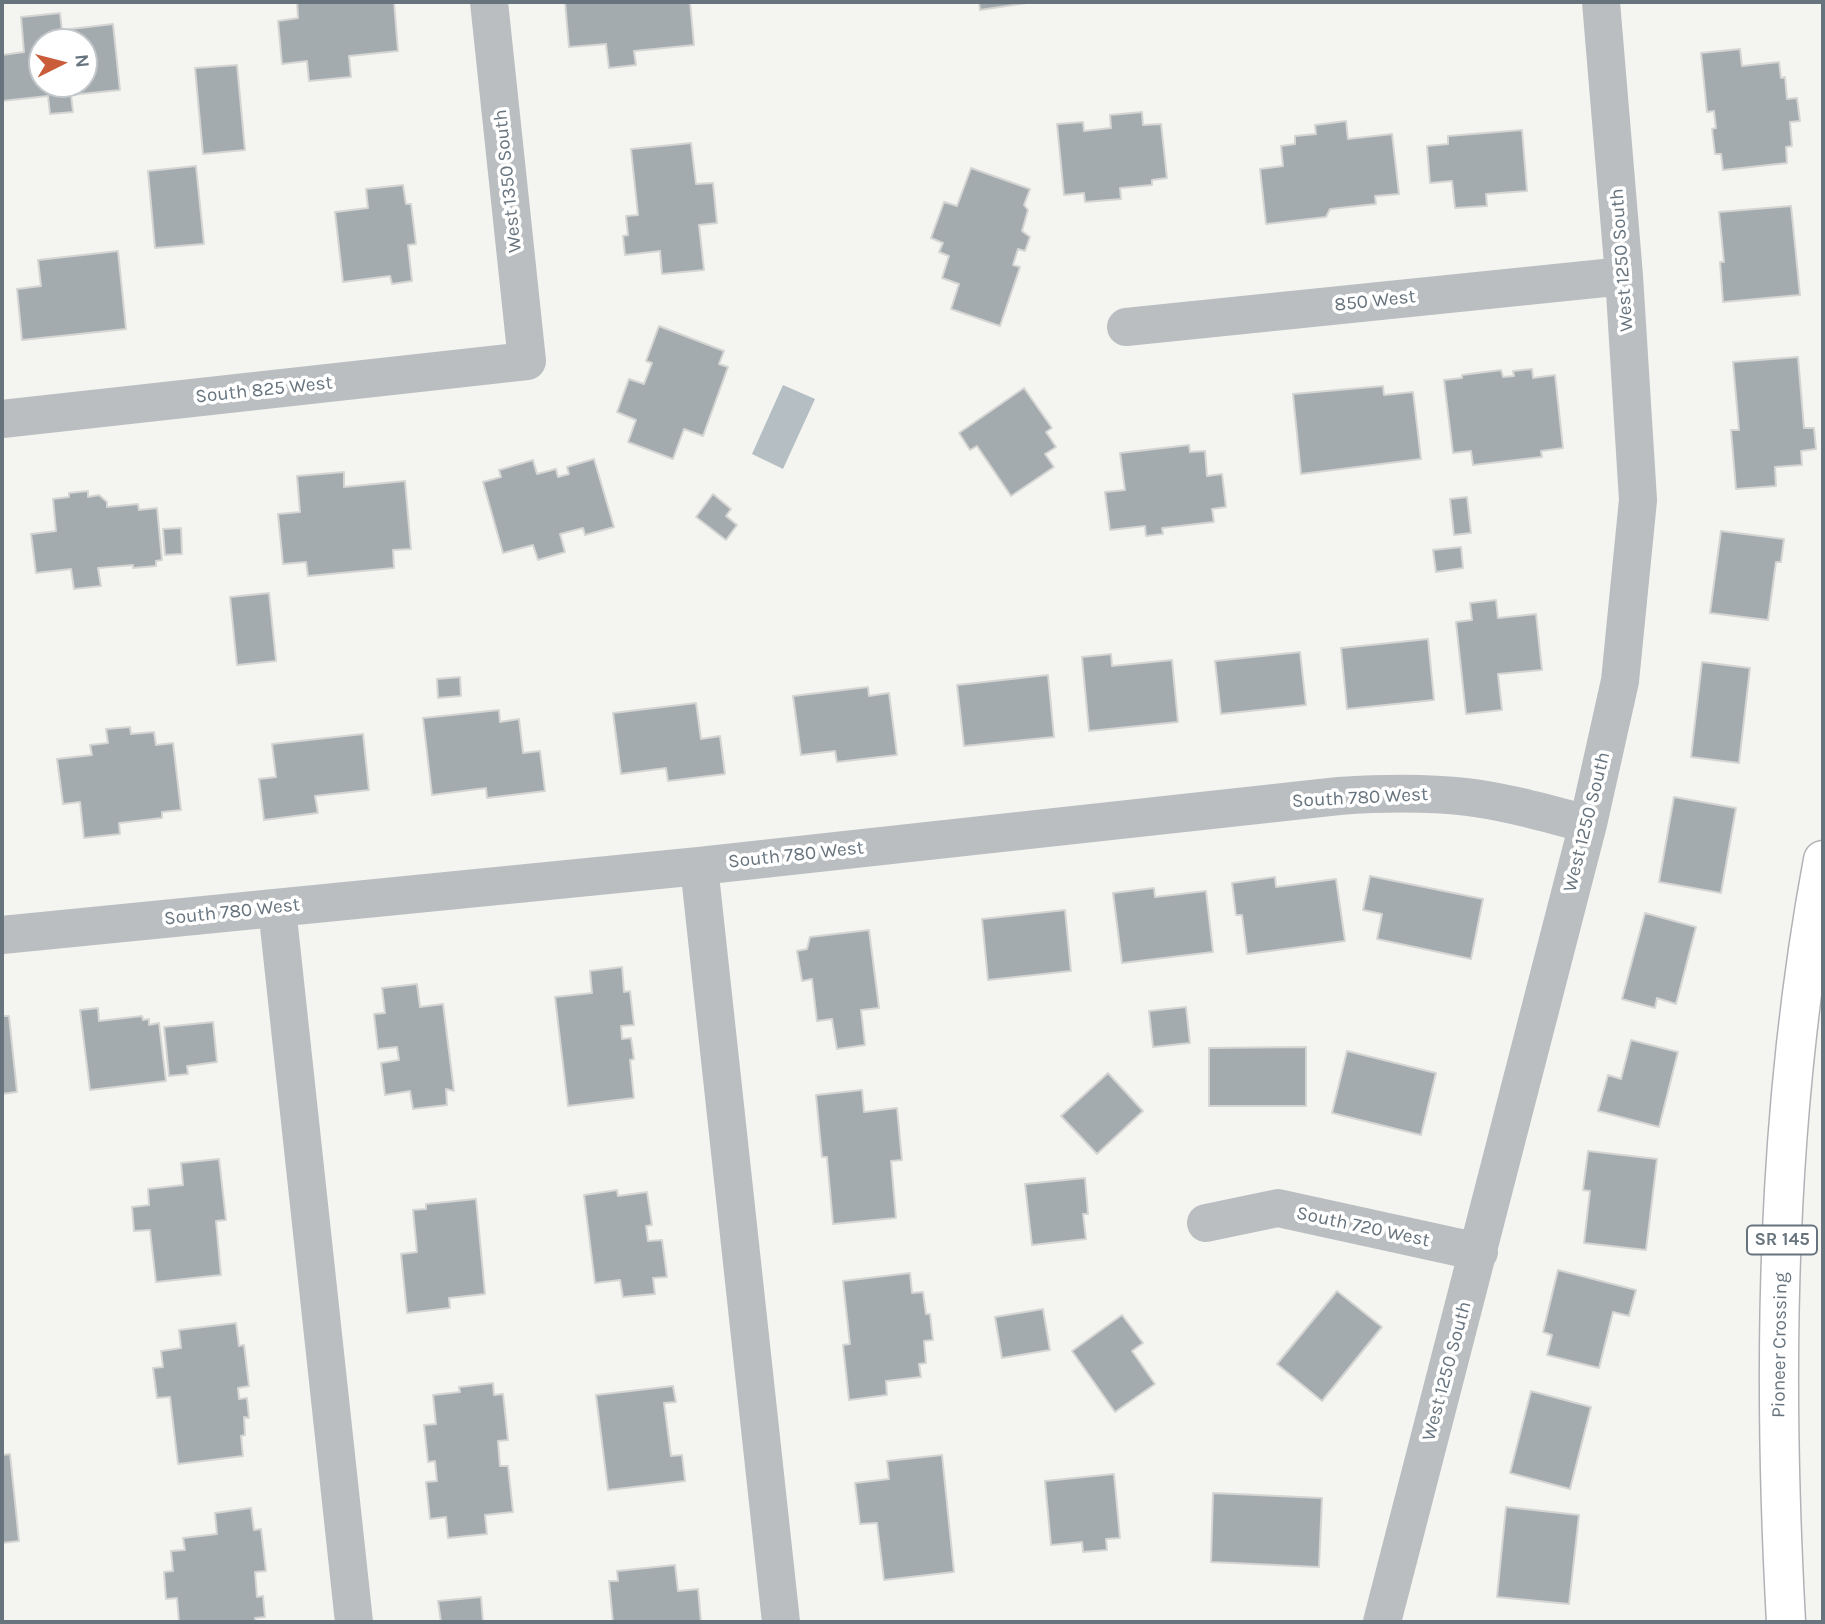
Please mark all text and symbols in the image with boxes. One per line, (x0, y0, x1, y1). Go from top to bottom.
north arrow (28, 28, 98, 98)
text: N (70, 53, 94, 69)
street label: West 1350 South (489, 108, 527, 254)
street label: West 1250 South (1606, 188, 1638, 332)
street label: 850 West (1333, 285, 1417, 317)
street label: South 825 West (194, 371, 334, 409)
street label: West 1250 South (1559, 750, 1615, 894)
street label: South 780 West (1291, 783, 1429, 813)
street label: South 780 West (727, 837, 865, 873)
street label: South 780 West (163, 894, 301, 930)
street label: South 720 West (1294, 1202, 1432, 1252)
road number: SR 145 (1747, 1226, 1817, 1254)
street label: Pioneer Crossing (1767, 1272, 1793, 1418)
street label: West 1250 South (1417, 1299, 1477, 1443)

